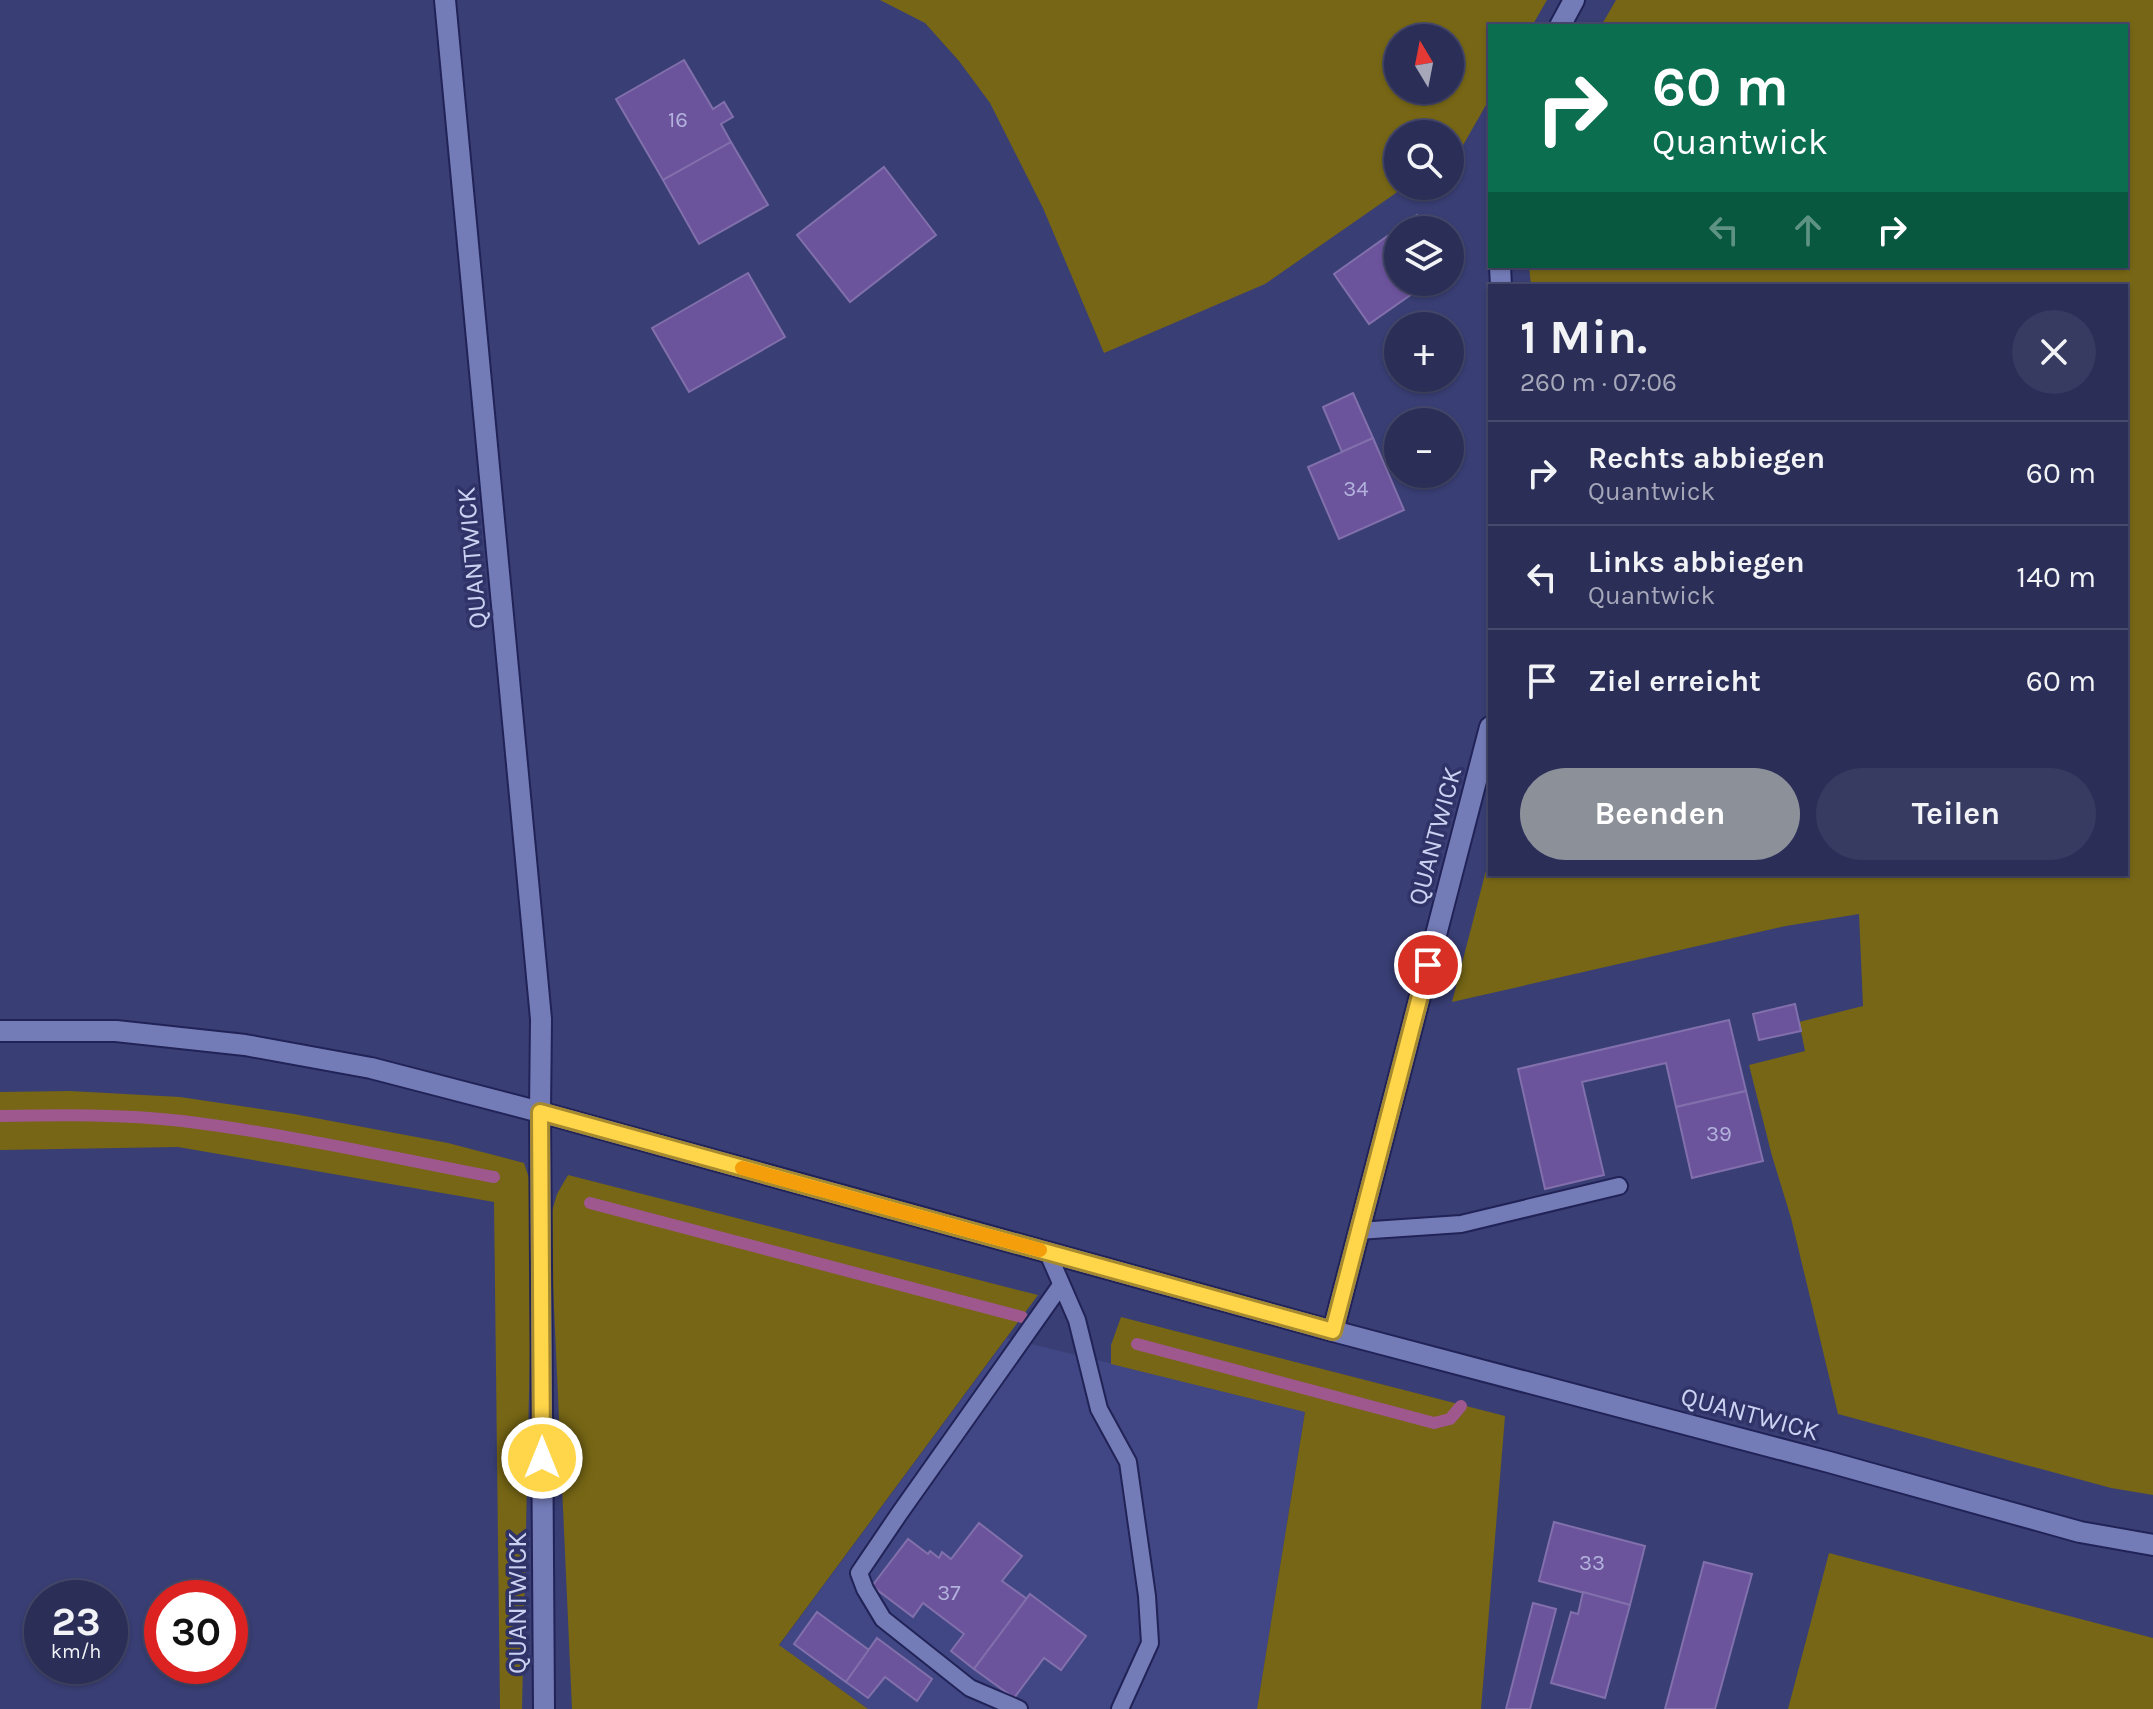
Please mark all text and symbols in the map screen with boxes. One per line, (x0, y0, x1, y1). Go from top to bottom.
north arrow (1384, 24, 1464, 104)
map controls (1384, 24, 1464, 488)
text: 60 m (1652, 54, 1789, 119)
icon: right (1520, 56, 1624, 160)
house number: 16 (668, 107, 688, 133)
button: search (1384, 120, 1464, 200)
text: Quantwick (1652, 121, 1828, 163)
icon: left (1702, 208, 1746, 252)
icon: ahead (1786, 208, 1830, 252)
icon: right (1870, 208, 1914, 252)
button: layers (1384, 216, 1464, 296)
text: 1 Min. (1520, 309, 1647, 365)
button: close (2012, 310, 2096, 394)
button: + (1384, 312, 1464, 392)
text: 260 m · 07:06 (1520, 367, 1677, 398)
button: − (1384, 408, 1464, 488)
text: Rechts abbiegen (1588, 440, 1825, 476)
icon: right (1520, 451, 1564, 495)
text: 60 m (2026, 455, 2096, 491)
house number: 34 (1343, 476, 1369, 502)
text: Quantwick (1588, 476, 1715, 507)
street label: QUANTWICK (450, 486, 494, 630)
text: Links abbiegen (1588, 544, 1805, 580)
icon: left (1520, 555, 1564, 599)
text: 140 m (2016, 559, 2096, 595)
text: Quantwick (1588, 580, 1715, 611)
icon: arrive (1520, 659, 1564, 703)
text: Ziel erreicht (1588, 663, 1761, 699)
text: 60 m (2026, 663, 2096, 699)
street label: QUANTWICK (1402, 763, 1468, 909)
button: Beenden (1520, 768, 1800, 860)
button: Teilen (1816, 768, 2096, 860)
pin (1394, 931, 1462, 999)
icon: arrive (1406, 943, 1450, 987)
house number: 39 (1706, 1121, 1732, 1147)
street label: QUANTWICK (1677, 1381, 1823, 1447)
position arrow (500, 1416, 584, 1500)
street label: QUANTWICK (502, 1532, 533, 1674)
house number: 33 (1579, 1550, 1605, 1576)
speed limit sign: 30 (144, 1580, 248, 1684)
house number: 37 (937, 1580, 961, 1606)
text: 23 (51, 1598, 101, 1645)
text: km/h (51, 1640, 101, 1663)

